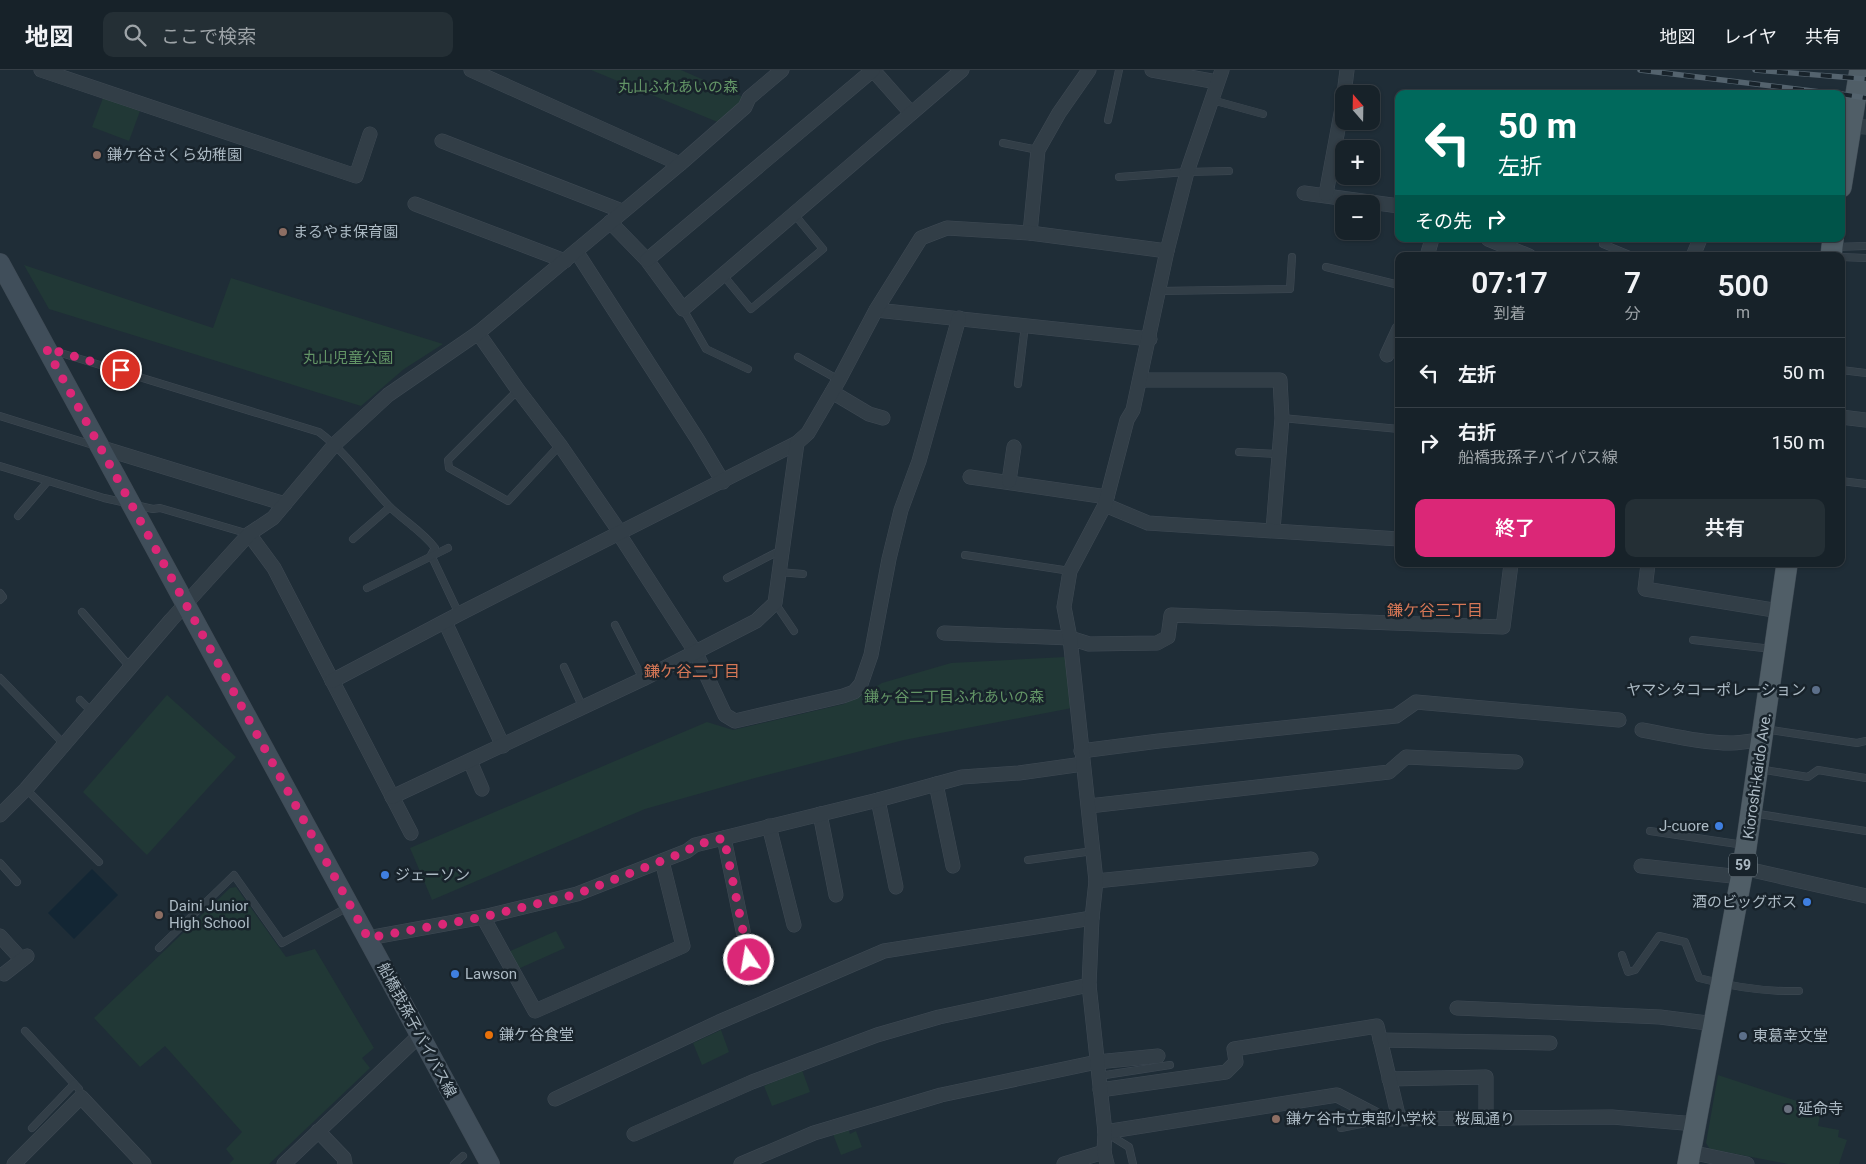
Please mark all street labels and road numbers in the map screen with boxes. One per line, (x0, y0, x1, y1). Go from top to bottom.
street label: Kioroshi-kaido Ave. (1739, 712, 1775, 840)
road number: 59 (1729, 854, 1757, 876)
street label: 船橋我孫子バイパス線 (374, 960, 460, 1100)
street label: 桜風通り (1455, 1110, 1515, 1128)

